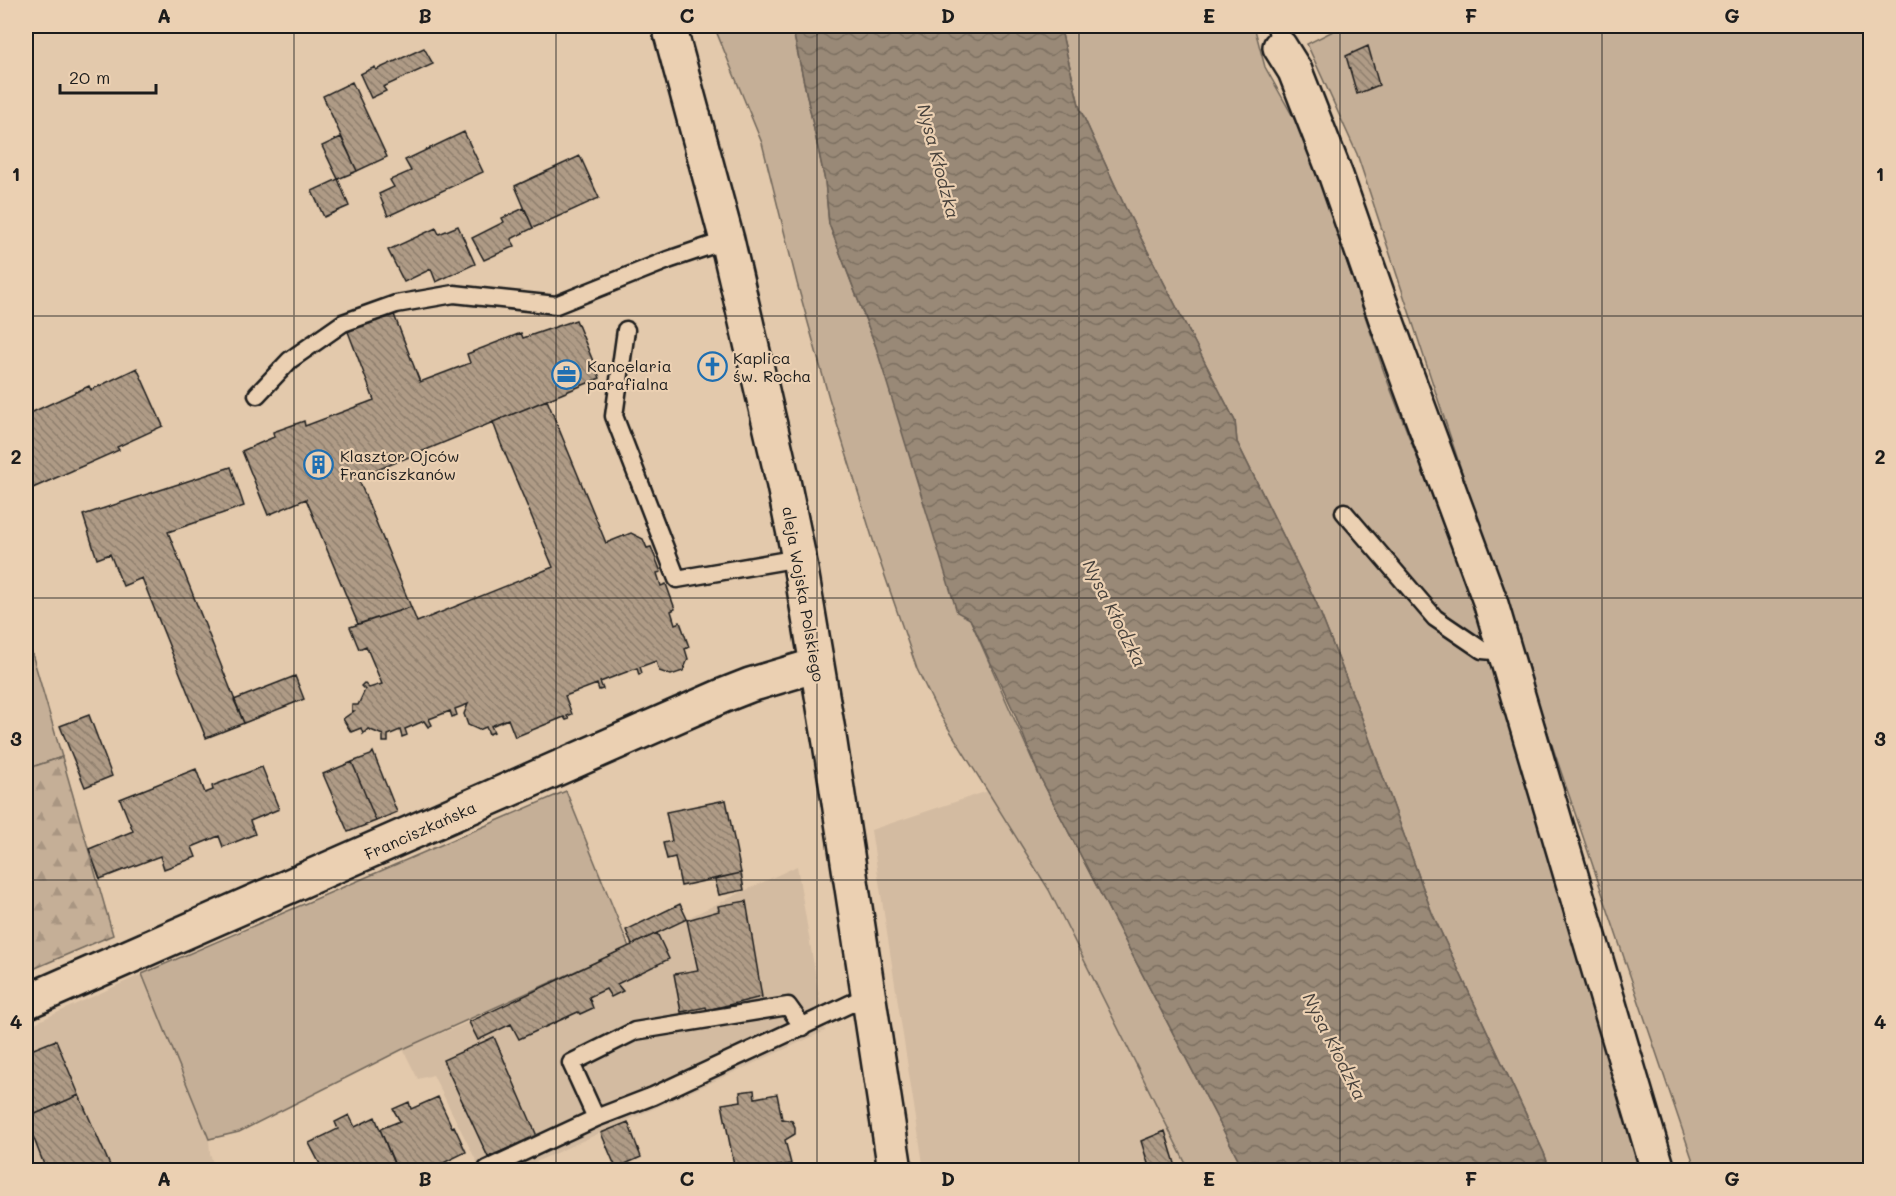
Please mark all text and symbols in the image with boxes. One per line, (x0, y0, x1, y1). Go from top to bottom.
text: A (157, 2, 171, 28)
text: B (418, 2, 432, 28)
text: C (680, 2, 695, 28)
text: D (941, 2, 955, 28)
text: E (1203, 2, 1215, 28)
text: F (1465, 2, 1478, 28)
text: G (1724, 2, 1740, 28)
scale bar (60, 57, 156, 95)
text: 20 m (69, 65, 110, 89)
water label: Nysa Kłodzka (912, 101, 966, 221)
text: 1 (12, 160, 20, 186)
text: 1 (1876, 160, 1884, 186)
place label: Kaplica św. Rocha (733, 347, 811, 386)
church icon: Kaplica św. Rocha (696, 350, 728, 382)
place label: Kancelaria parafialna (587, 355, 672, 394)
office icon: Kancelaria parafialna (550, 358, 582, 390)
text: 2 (10, 443, 22, 469)
text: 2 (1874, 443, 1886, 469)
place label: Klasztor Ojców Franciszkanów (340, 445, 459, 484)
building icon: Klasztor Ojców Franciszkanów (303, 448, 335, 480)
street label: aleja Wojska Polskiego (778, 505, 830, 683)
water label: Nysa Kłodzka (1078, 555, 1152, 671)
text: 3 (10, 725, 22, 751)
text: 3 (1874, 725, 1886, 751)
street label: Franciszkańska (361, 796, 479, 864)
water label: Nysa Kłodzka (1298, 988, 1372, 1104)
text: 4 (10, 1008, 23, 1034)
text: 4 (1874, 1008, 1887, 1034)
text: A (157, 1165, 171, 1191)
text: B (418, 1165, 432, 1191)
text: C (680, 1165, 695, 1191)
text: D (941, 1165, 955, 1191)
text: E (1203, 1165, 1215, 1191)
text: F (1465, 1165, 1478, 1191)
text: G (1724, 1165, 1740, 1191)

